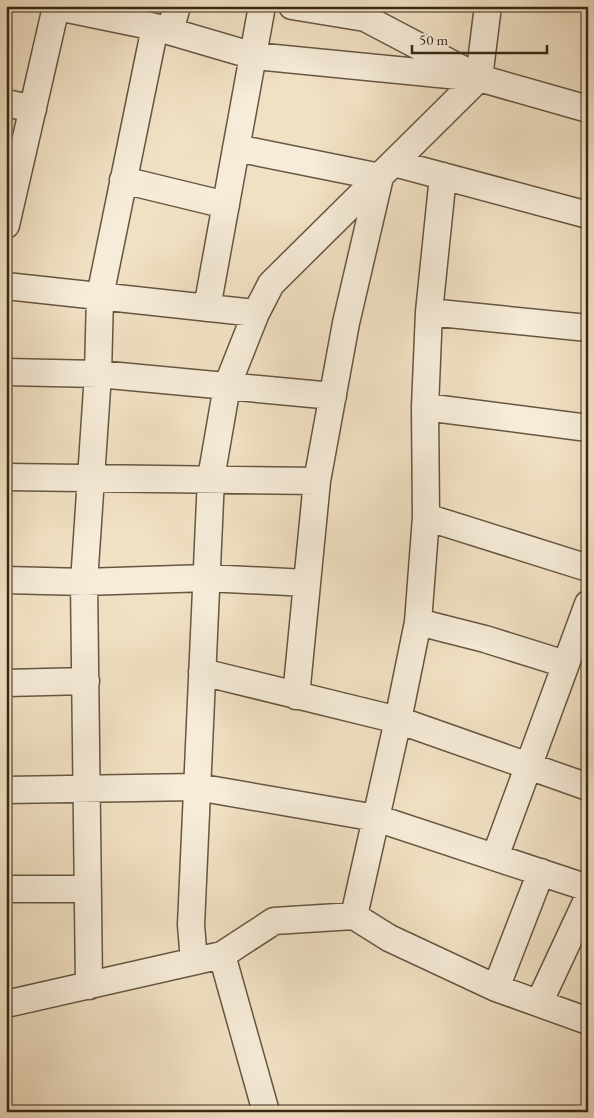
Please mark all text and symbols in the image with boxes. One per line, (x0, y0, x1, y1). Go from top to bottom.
scale bar (412, 22, 546, 54)
text: 50 m (419, 30, 448, 49)

